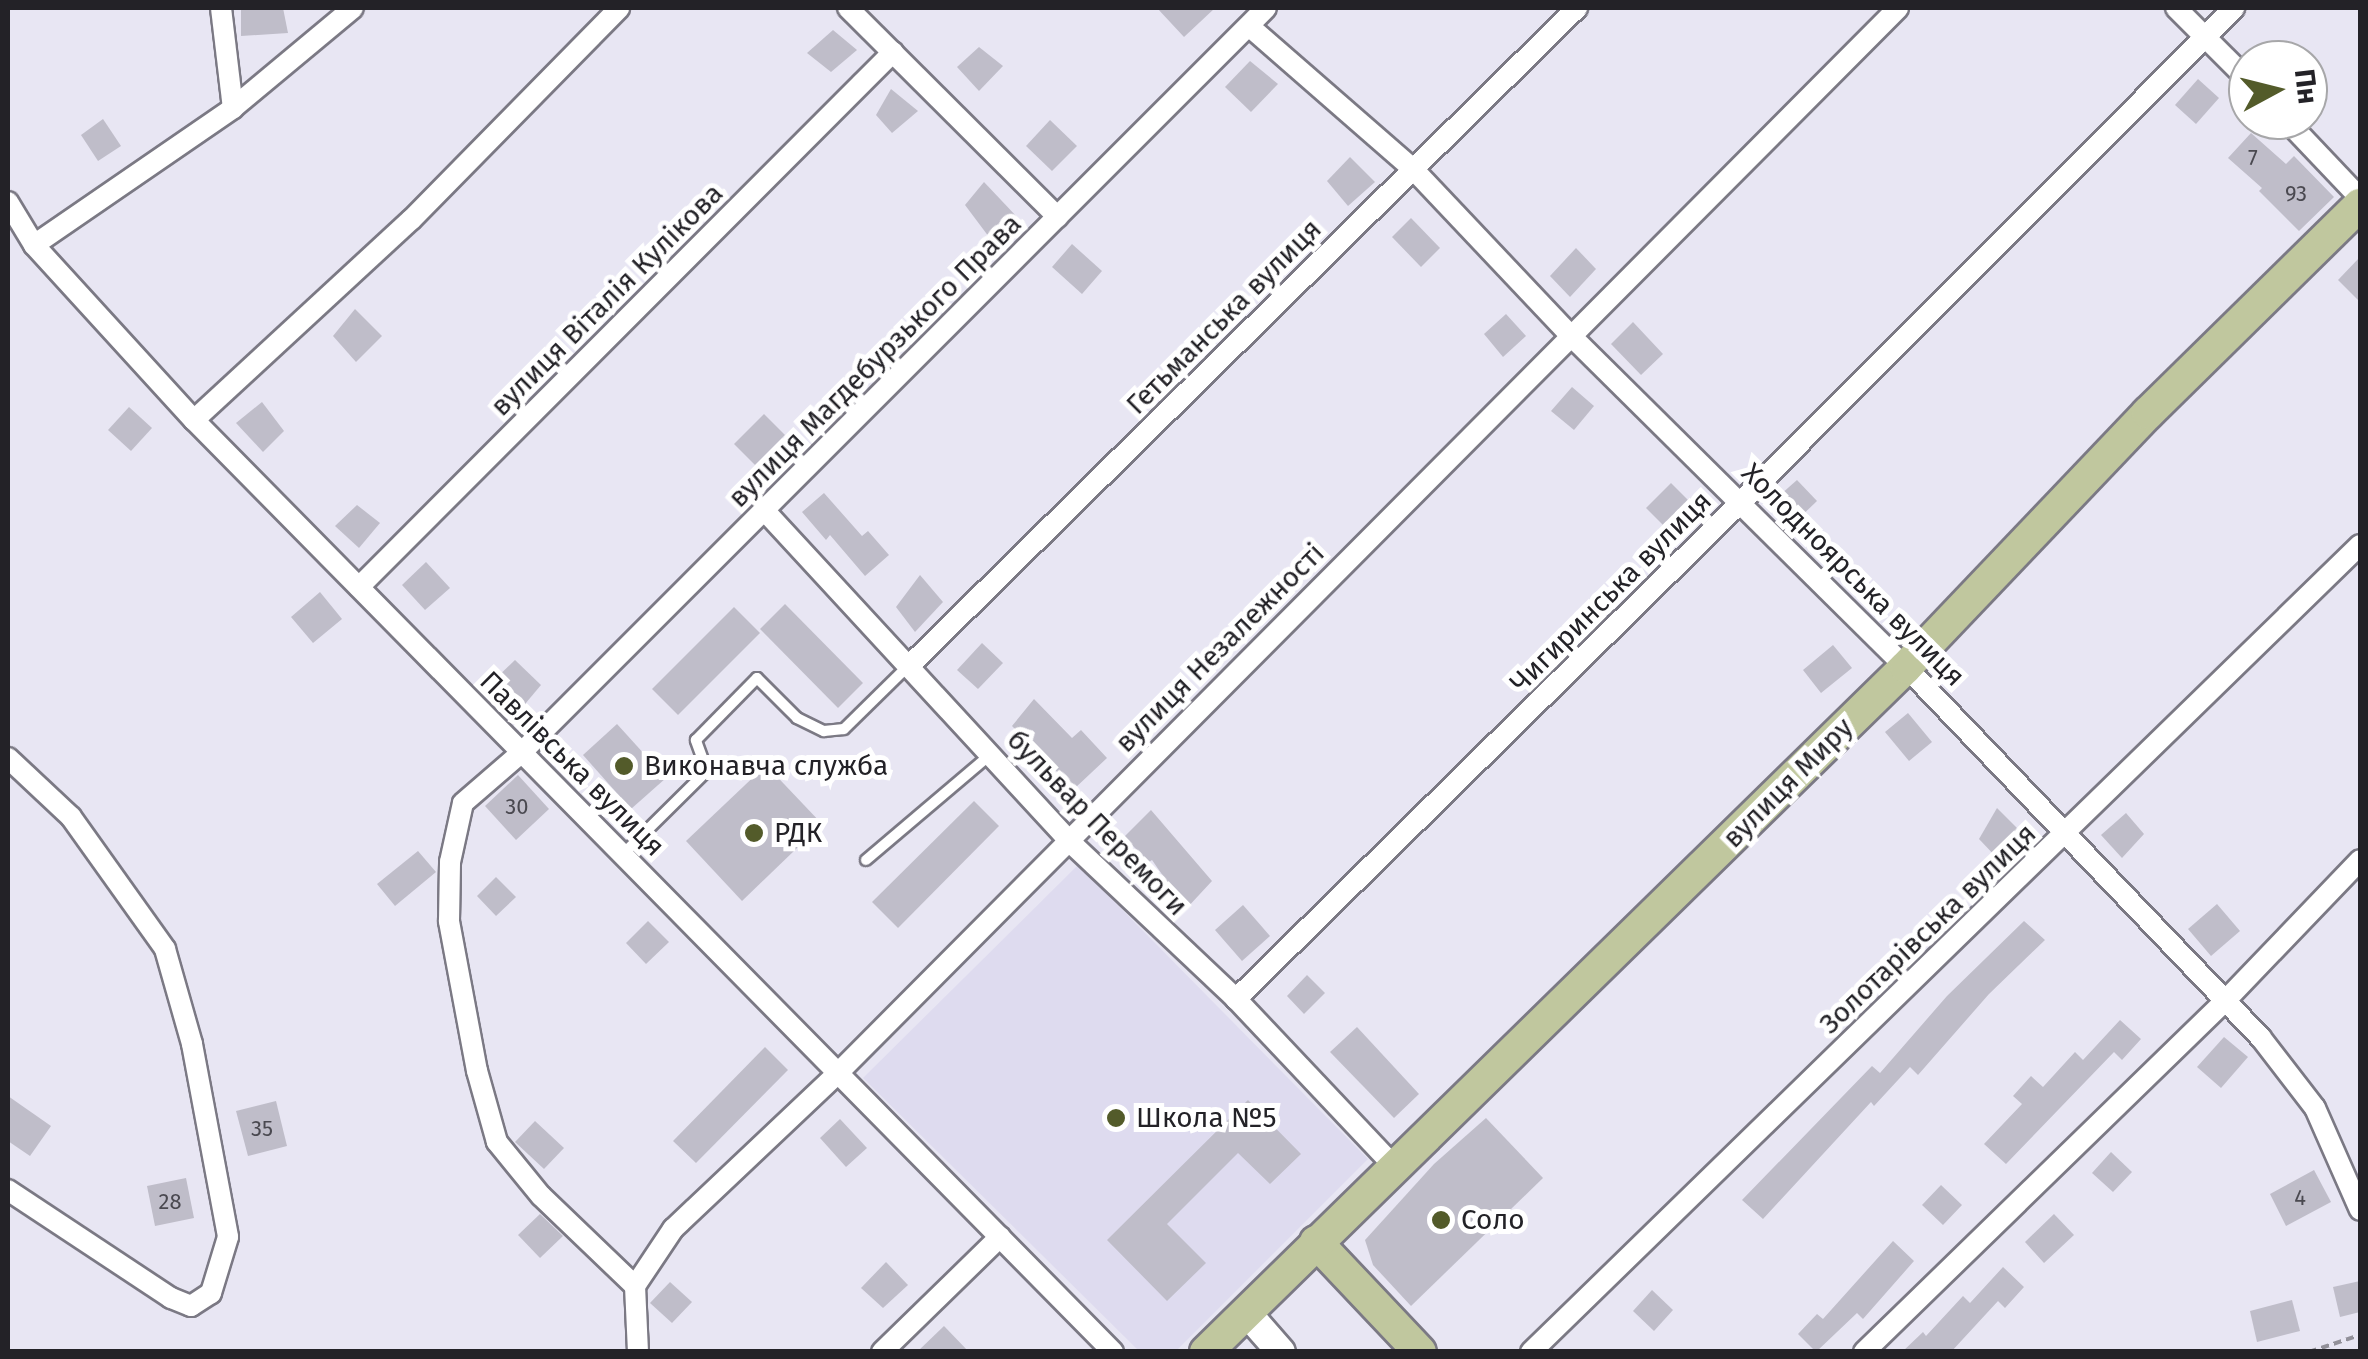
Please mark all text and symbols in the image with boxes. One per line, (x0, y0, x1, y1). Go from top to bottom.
north arrow (2228, 40, 2328, 140)
text: Пн (2288, 67, 2325, 106)
house number: 7 (2248, 145, 2258, 171)
street label: вулиця Віталія Кулікова (484, 177, 730, 423)
house number: 93 (2285, 181, 2307, 207)
street label: вулиця Магдебурзького Права (721, 207, 1029, 515)
street label: Гетьманська вулиця (1120, 213, 1328, 421)
street label: Холодноярська вулиця (1735, 457, 1971, 693)
street label: Чигиринська вулиця (1503, 484, 1719, 700)
street label: вулиця Незалежності (1109, 537, 1331, 759)
street label: Павлівська вулиця (473, 665, 671, 863)
street label: вулиця Миру (1716, 711, 1860, 855)
street label: бульвар Перемоги (1000, 723, 1194, 923)
place label: Виконавча служба (644, 749, 888, 783)
marker: Виконавча служба (613, 755, 635, 777)
house number: 30 (505, 794, 529, 820)
place label: РДК (774, 816, 822, 850)
street label: Золотарівська вулиця (1813, 817, 2043, 1041)
marker: РДК (743, 822, 765, 844)
place label: Школа №5 (1136, 1101, 1276, 1135)
marker: Школа №5 (1105, 1107, 1127, 1129)
house number: 35 (251, 1116, 273, 1142)
house number: 4 (2294, 1185, 2306, 1211)
house number: 28 (158, 1189, 182, 1215)
place label: Соло (1461, 1203, 1525, 1237)
marker: Соло (1430, 1209, 1452, 1231)

